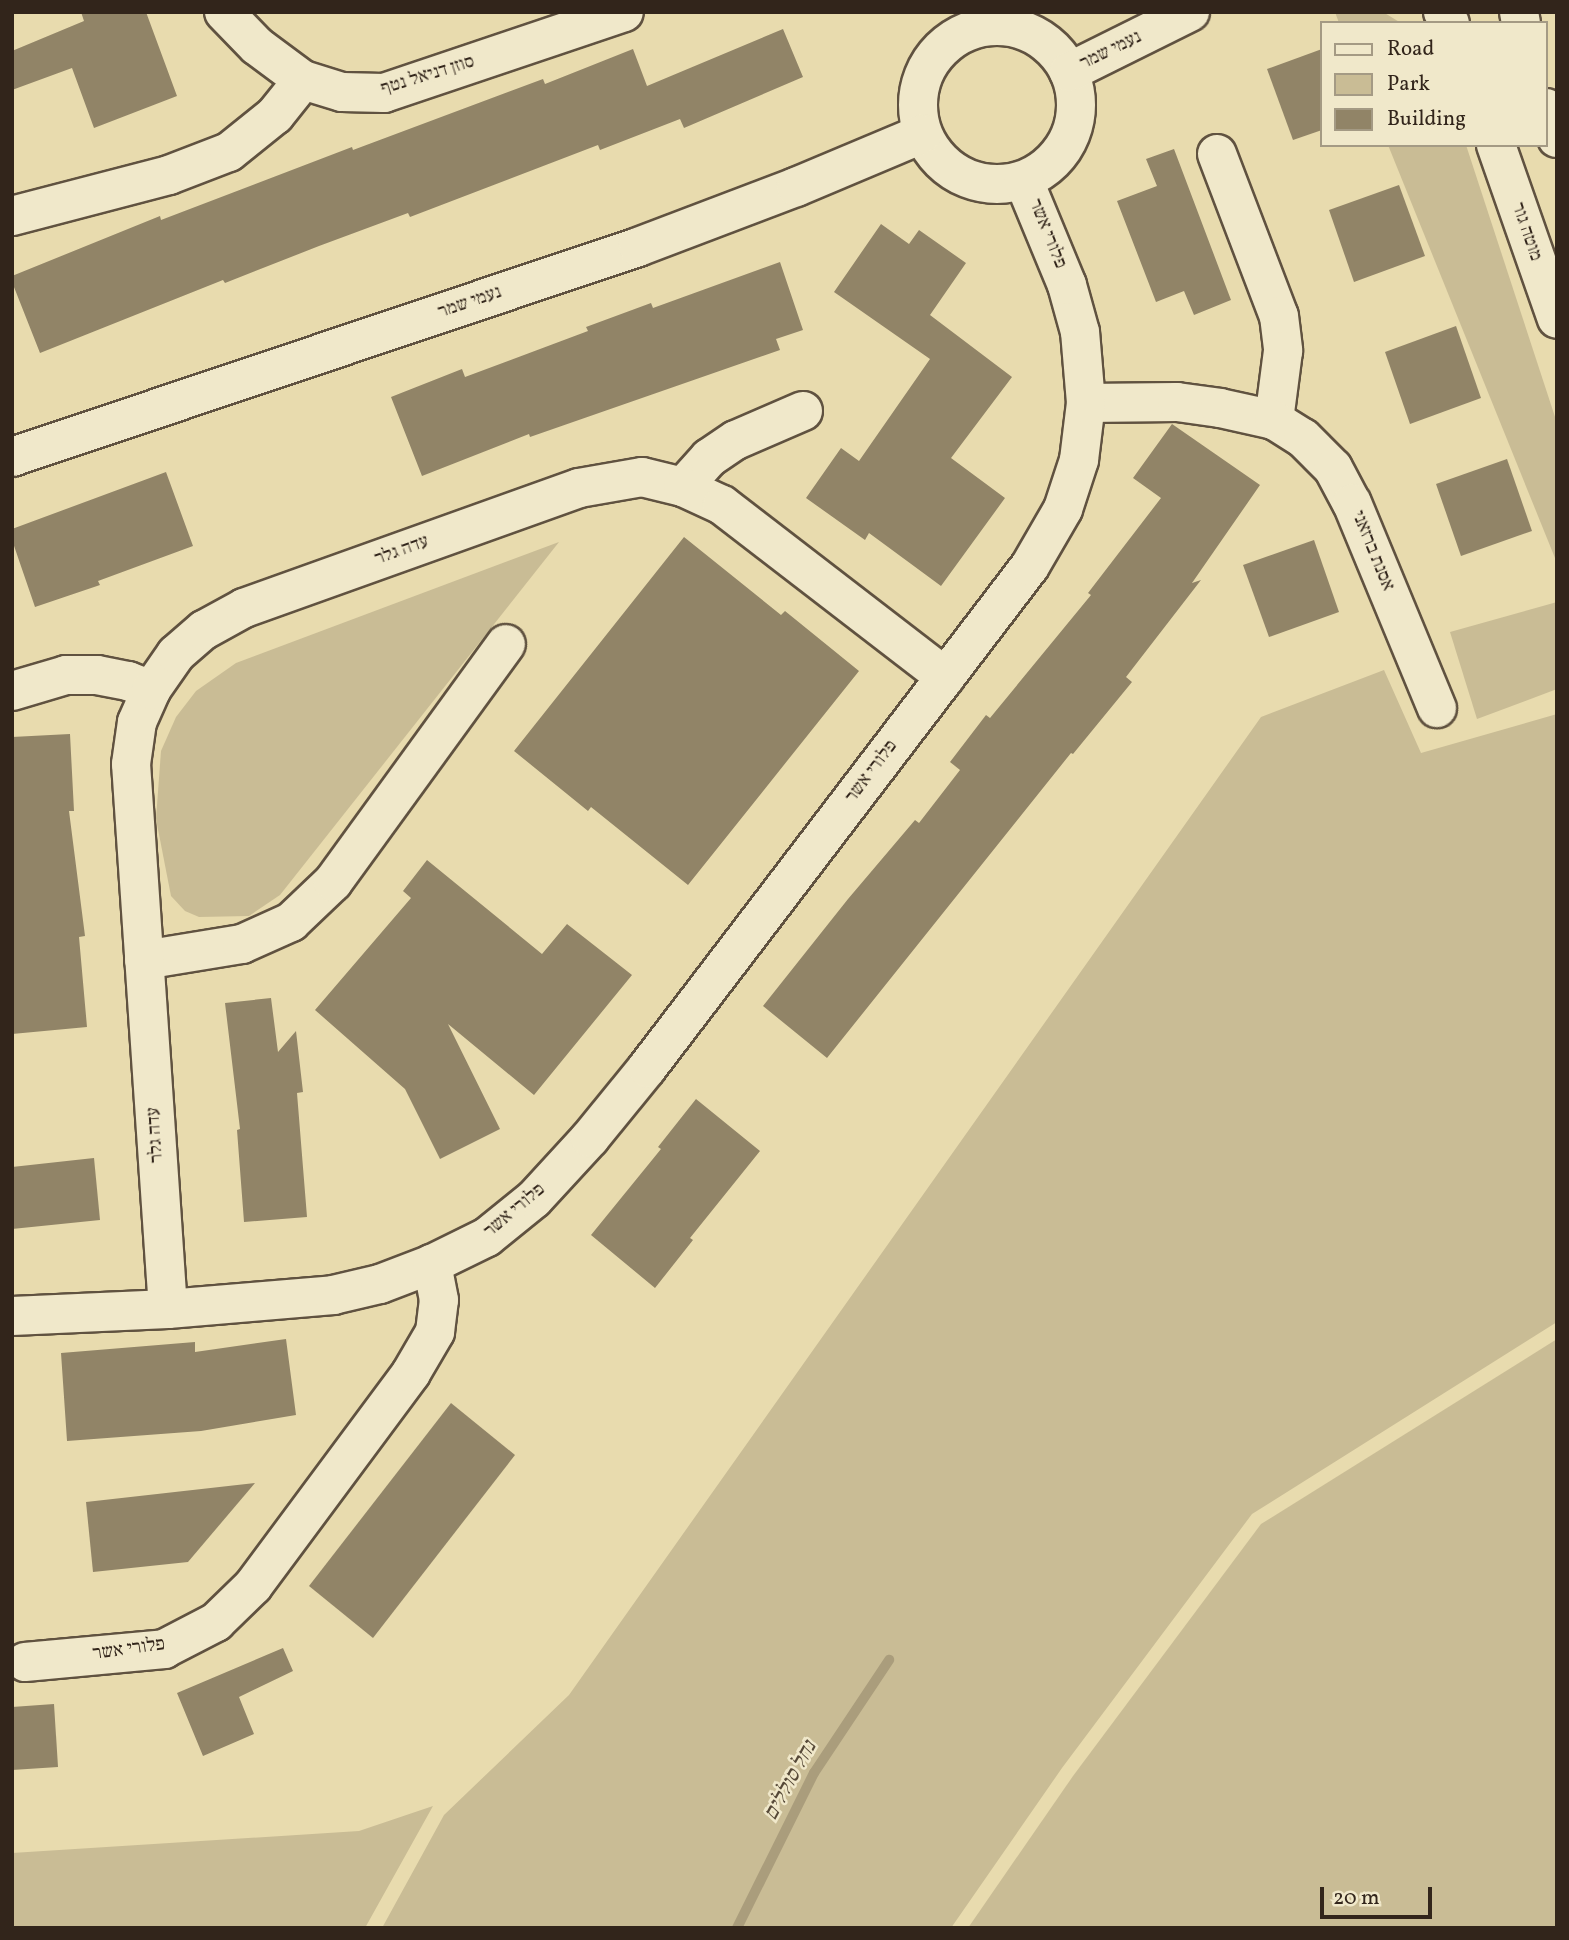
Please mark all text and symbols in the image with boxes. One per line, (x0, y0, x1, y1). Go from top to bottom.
legend (1320, 21, 1548, 147)
street label: נעמי שמר (1077, 26, 1145, 76)
text: Road (1387, 35, 1434, 64)
street label: סוזן דניאל נטף (378, 51, 478, 101)
text: Park (1387, 70, 1430, 99)
text: Building (1387, 105, 1466, 134)
street label: פלורי אשר (1023, 196, 1071, 272)
street label: מוטה גור (1505, 200, 1547, 264)
street label: נעמי שמר (435, 282, 505, 324)
street label: אסנת ברזאני (1346, 507, 1398, 595)
street label: עדה גלר (372, 531, 432, 571)
street label: פלורי אשר (841, 736, 903, 808)
street label: עדה גלר (143, 1106, 169, 1164)
street label: פלורי אשר (480, 1179, 550, 1243)
street label: פלורי אשר (91, 1634, 167, 1666)
water label: נחל סוללים (759, 1737, 823, 1825)
scale bar (1324, 1874, 1436, 1918)
text: 20 m (1333, 1884, 1379, 1913)

